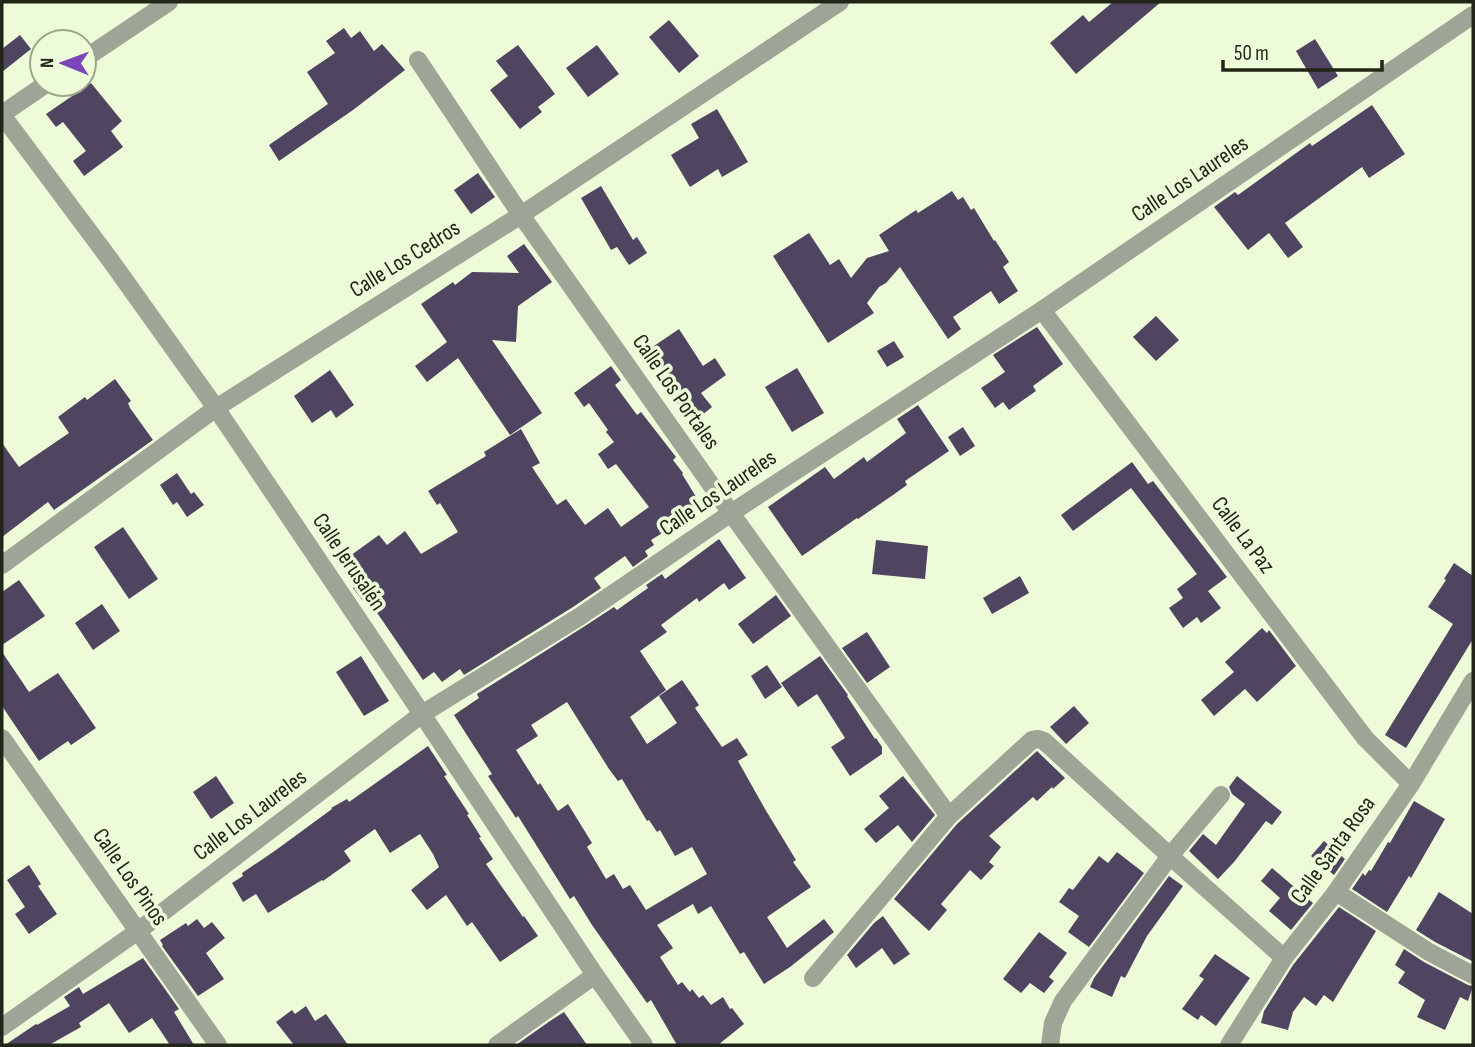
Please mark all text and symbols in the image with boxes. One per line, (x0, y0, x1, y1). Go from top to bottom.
north arrow (28, 28, 98, 98)
scale bar (1223, 28, 1382, 72)
text: 50 m (1234, 41, 1269, 66)
text: N (36, 57, 59, 68)
street label: Calle Los Laureles (1126, 130, 1254, 228)
street label: Calle Los Cedros (345, 214, 465, 304)
street label: Calle Los Portales (626, 329, 726, 455)
street label: Calle Los Laureles (654, 444, 782, 542)
street label: Calle La Paz (1205, 491, 1281, 579)
street label: Calle Jerusalén (306, 508, 392, 616)
street label: Calle Los Laureles (188, 763, 312, 867)
street label: Calle Santa Rosa (1285, 791, 1381, 909)
street label: Calle Los Pinos (86, 823, 174, 931)

